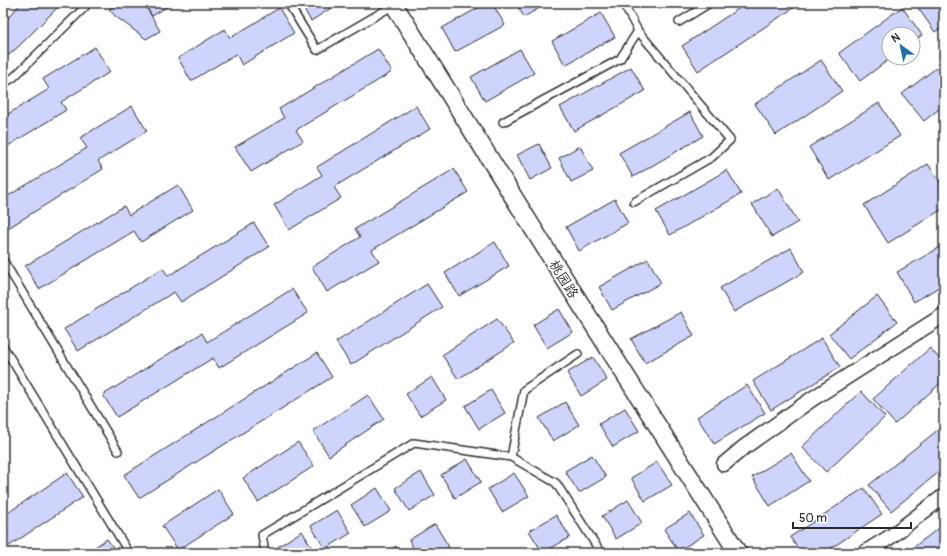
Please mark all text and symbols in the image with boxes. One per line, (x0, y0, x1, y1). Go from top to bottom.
north arrow (881, 26, 921, 66)
text: N (889, 30, 903, 46)
street label: 桃园路 (545, 257, 582, 302)
scale bar (793, 504, 911, 530)
text: 50 m (799, 511, 827, 526)

